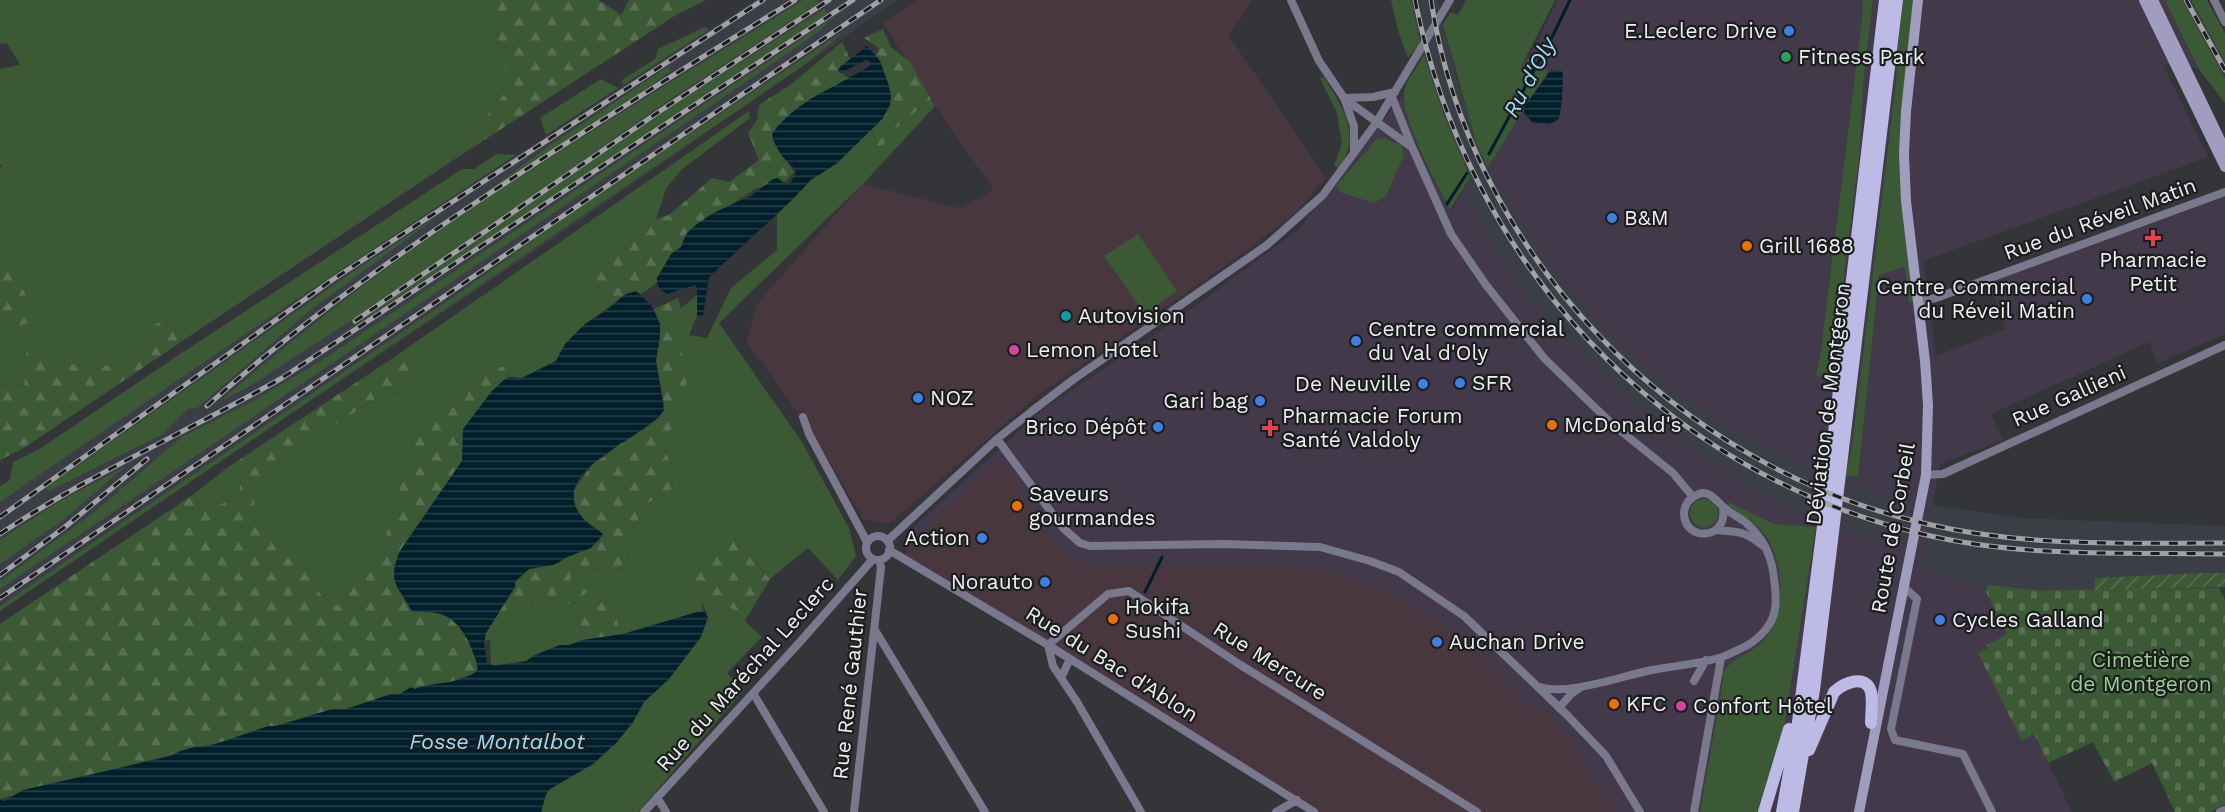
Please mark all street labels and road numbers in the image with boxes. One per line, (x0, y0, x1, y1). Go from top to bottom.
street label: Rue du Réveil Matin (2000, 172, 2199, 265)
street label: Déviation de Montgeron (1800, 281, 1855, 526)
street label: Rue Gallieni (2008, 359, 2130, 432)
street label: Route de Corbeil (1865, 440, 1920, 615)
street label: Rue du Maréchal Leclerc (651, 571, 839, 776)
street label: Rue René Gauthier (827, 587, 872, 781)
street label: Rue du Bac d'Ablon (1021, 600, 1203, 727)
street label: Rue Mercure (1209, 616, 1332, 705)

